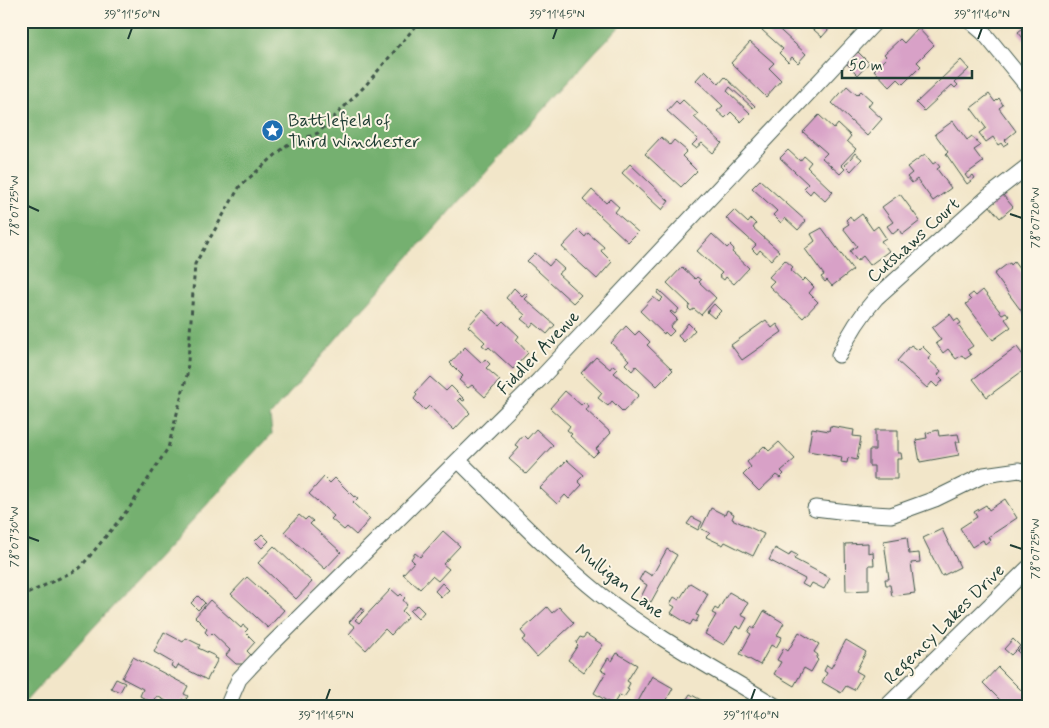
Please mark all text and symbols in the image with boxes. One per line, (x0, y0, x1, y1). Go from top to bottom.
text: 39°11'50"N (104, 7, 160, 23)
text: 39°11'45"N (529, 7, 585, 23)
text: 39°11'40"N (954, 7, 1010, 23)
scale bar (842, 48, 972, 80)
text: 50 m (849, 56, 883, 76)
place label: Battlefield of Third Winchester (288, 109, 421, 154)
place icon: Battlefield of Third Winchester (260, 118, 284, 142)
text: 78°07'25"W (7, 176, 23, 236)
text: 78°07'20"W (1028, 187, 1044, 249)
street label: Cutshaws Court (862, 193, 965, 289)
street label: Fiddler Avenue (492, 305, 585, 400)
text: 78°07'30"W (7, 507, 23, 567)
text: 78°07'25"W (1028, 519, 1044, 579)
street label: Mulligan Lane (569, 539, 669, 624)
street label: Regency Lakes Drive (879, 559, 1012, 692)
text: 39°11'45"N (298, 708, 354, 724)
text: 39°11'40"N (723, 708, 779, 724)

